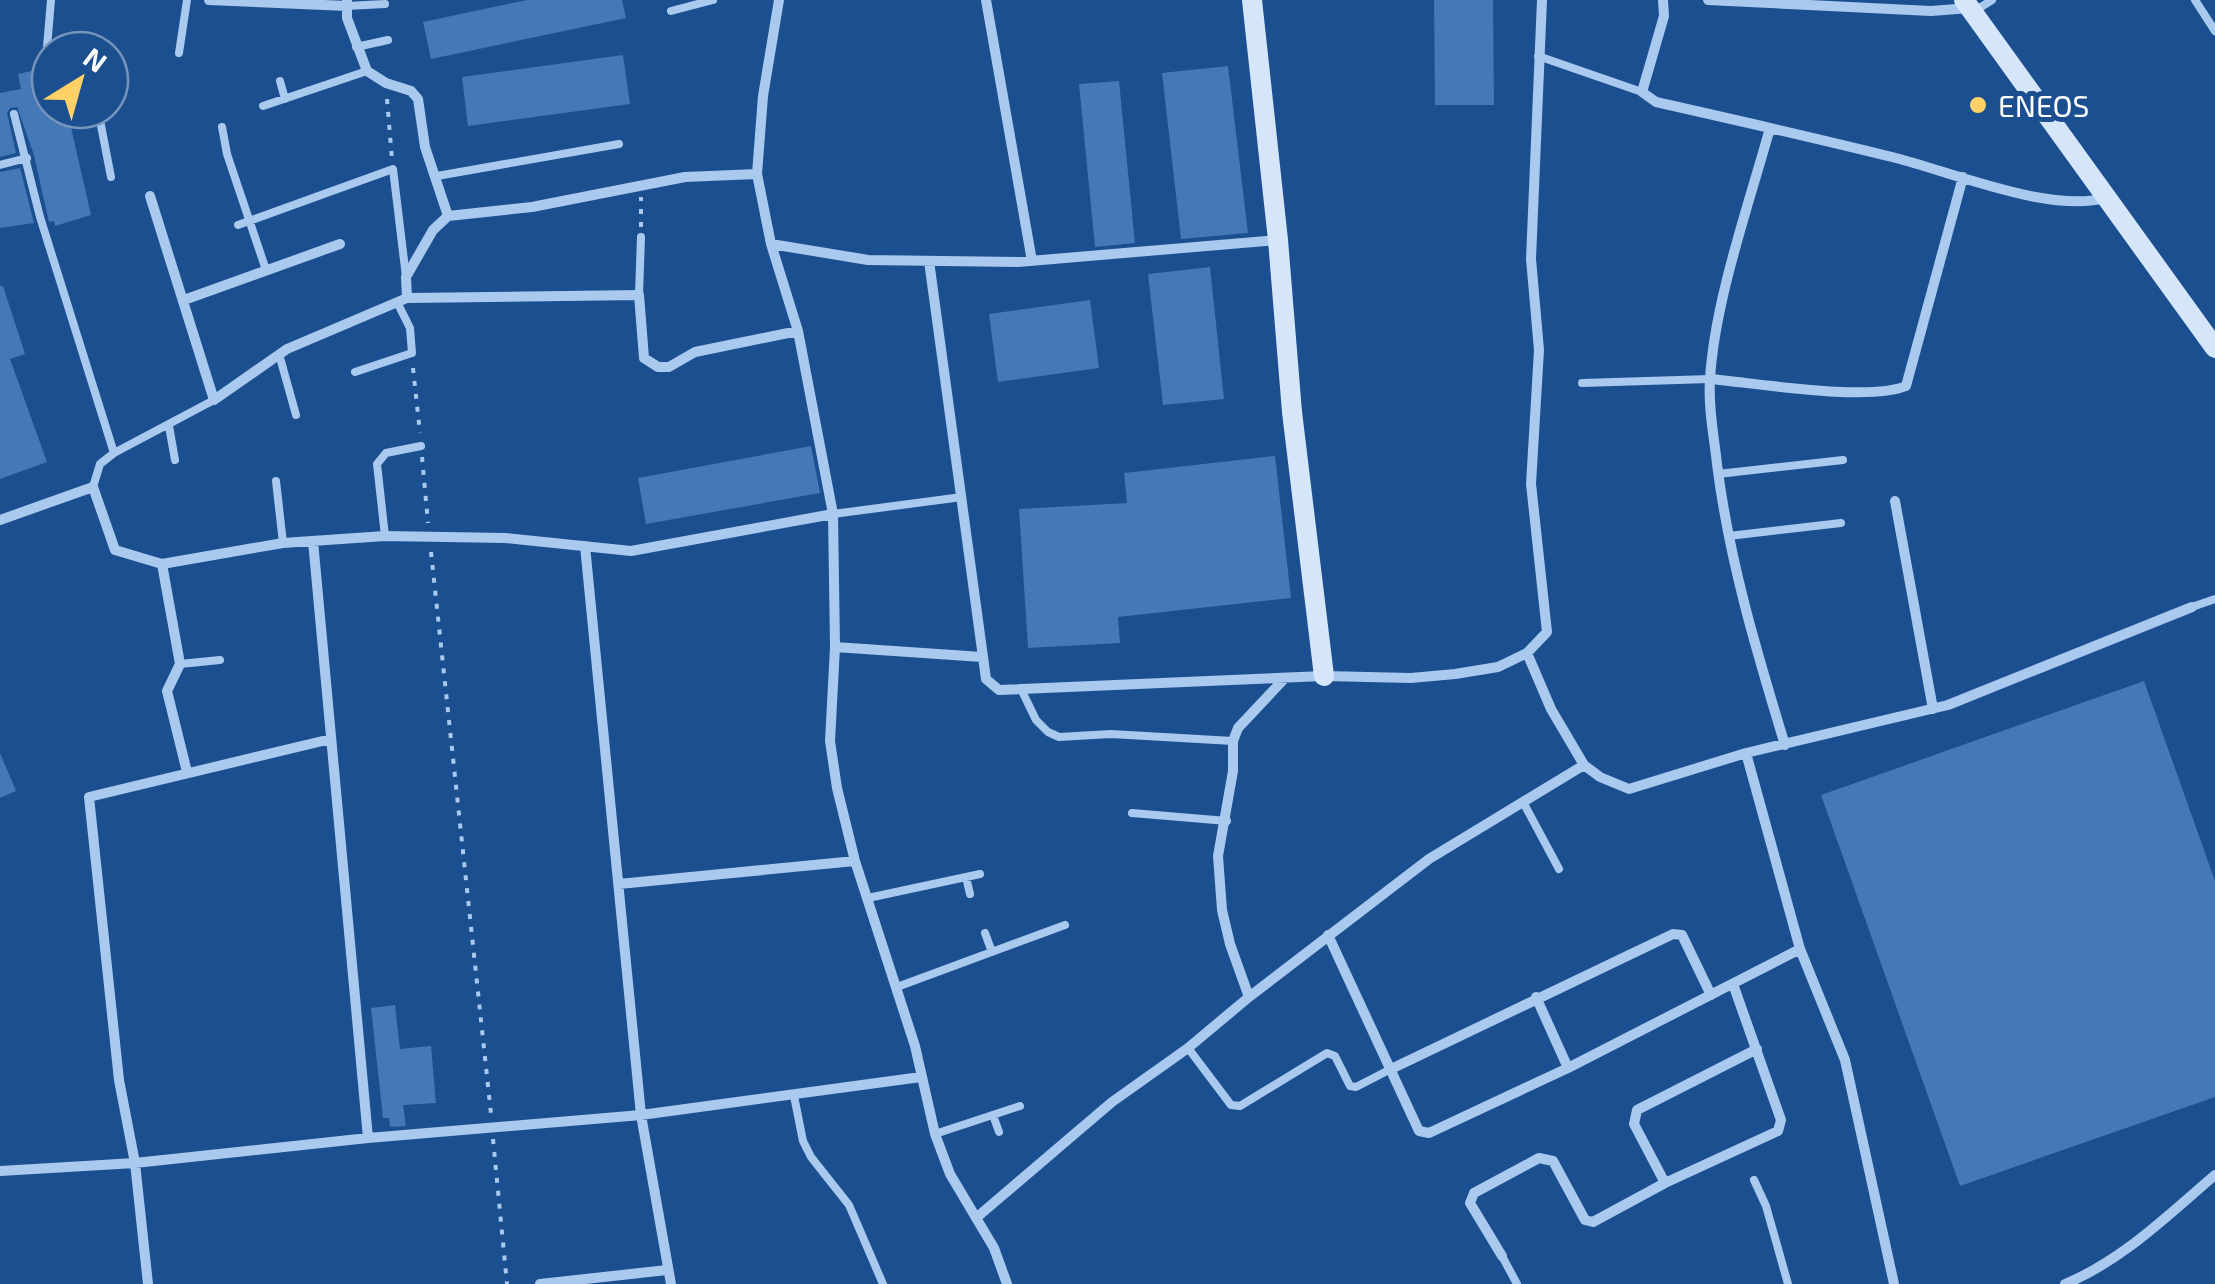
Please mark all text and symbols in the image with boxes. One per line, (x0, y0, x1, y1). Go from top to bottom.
north arrow (30, 30, 130, 130)
text: N (77, 40, 114, 79)
place label: ENEOS (1998, 87, 2089, 123)
marker: ENEOS (1967, 94, 1989, 116)

